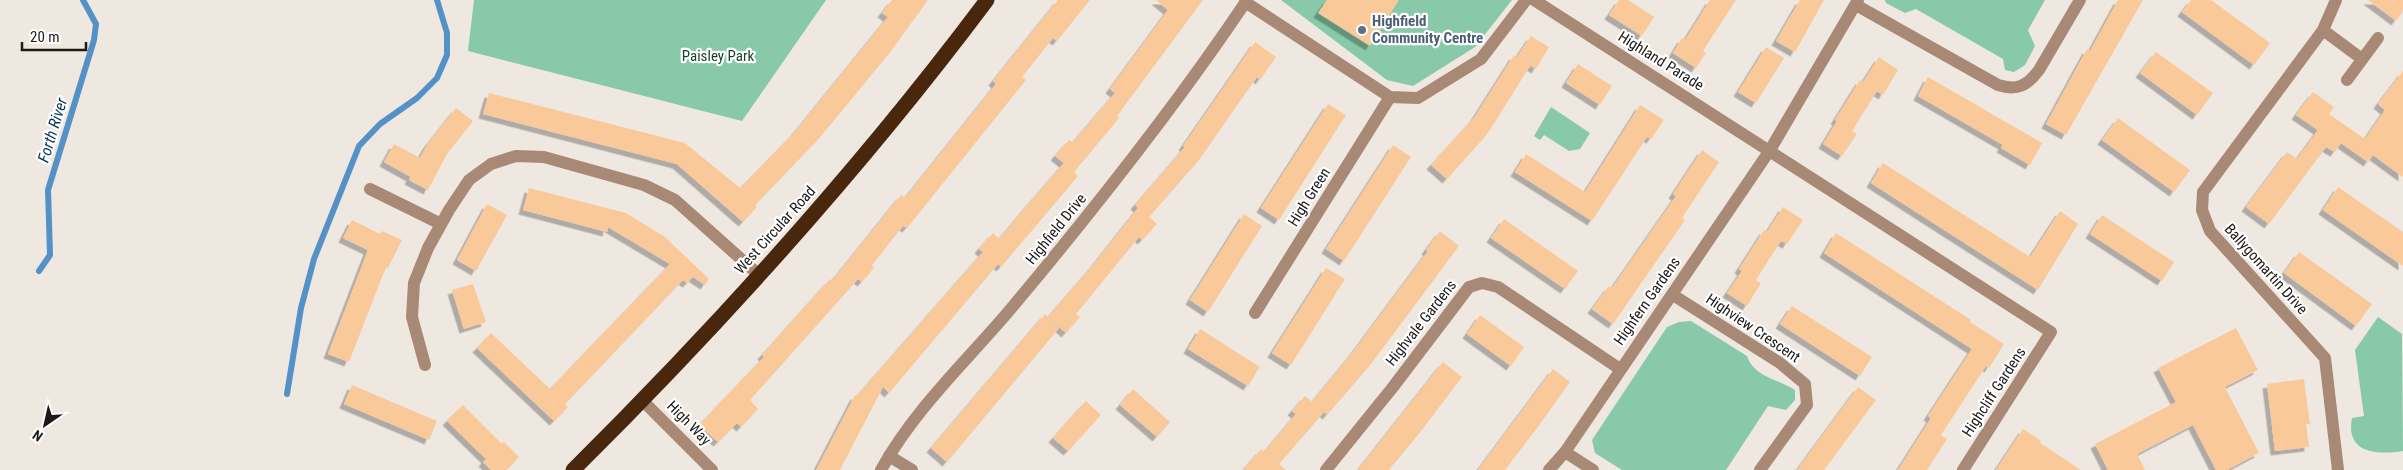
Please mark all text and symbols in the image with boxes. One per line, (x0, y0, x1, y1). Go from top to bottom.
place label: Highfield Community Centre (1372, 12, 1483, 47)
scale bar (22, 20, 86, 52)
marker: Highfield Community Centre (1356, 24, 1368, 36)
text: 20 m (30, 28, 60, 46)
street label: Highland Parade (1615, 28, 1707, 94)
park label: Paisley Park (682, 47, 754, 65)
water label: Forth River (34, 94, 72, 165)
street label: High Green (1284, 164, 1334, 230)
street label: West Circular Road (731, 182, 819, 278)
street label: Highfield Drive (1022, 190, 1090, 268)
street label: Ballygomartin Drive (2221, 220, 2311, 318)
street label: Highfern Gardens (1610, 253, 1684, 348)
street label: Highvale Gardens (1382, 276, 1460, 369)
street label: Highview Crescent (1702, 290, 1804, 366)
street label: Highcliff Gardens (1958, 344, 2030, 440)
street label: High Way (663, 397, 715, 449)
north arrow (20, 400, 70, 450)
text: N (30, 427, 46, 445)

